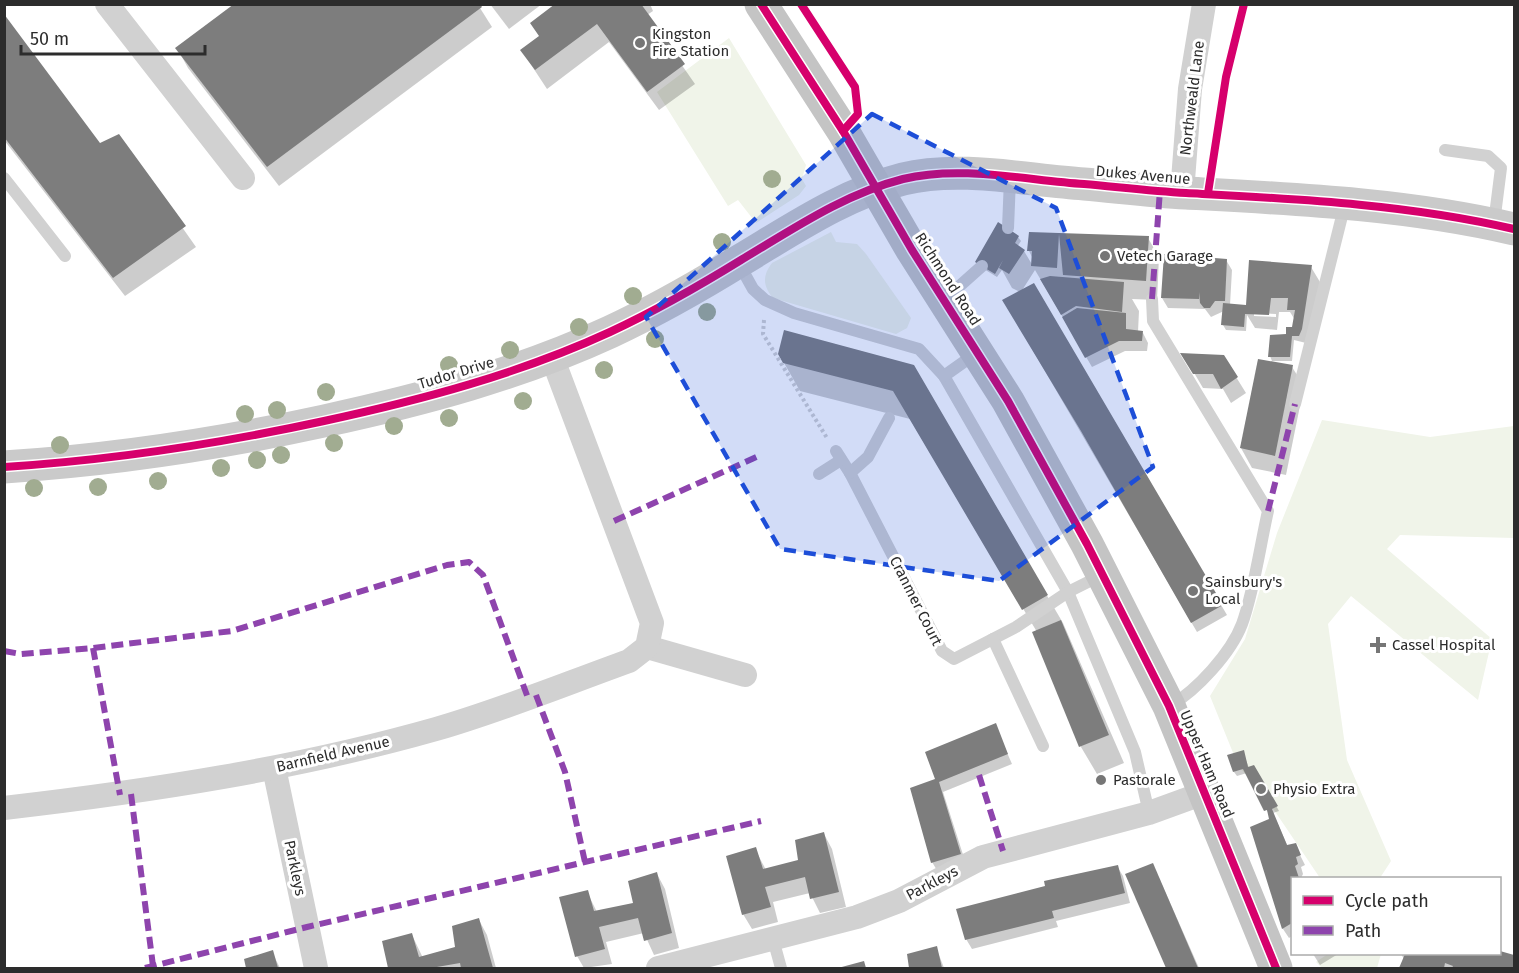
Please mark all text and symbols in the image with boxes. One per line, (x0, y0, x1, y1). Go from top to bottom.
scale bar (21, 18, 206, 56)
place label: Kingston Fire Station (652, 25, 729, 60)
text: 50 m (30, 28, 69, 50)
marker: Kingston Fire Station (633, 36, 647, 50)
street label: Northweald Lane (1176, 40, 1208, 156)
street label: Dukes Avenue (1095, 162, 1191, 188)
street label: Richmond Road (911, 229, 985, 329)
place label: Vetech Garage (1117, 247, 1213, 265)
marker: Vetech Garage (1098, 249, 1112, 263)
street label: Tudor Drive (416, 353, 496, 393)
street label: Cranmer Court (886, 553, 947, 649)
place label: Sainsbury's Local (1205, 573, 1282, 608)
marker: Sainsbury's Local (1186, 584, 1200, 598)
marker: Cassel Hospital (1369, 636, 1387, 654)
place label: Cassel Hospital (1392, 636, 1496, 654)
street label: Upper Ham Road (1176, 707, 1238, 821)
street label: Barnfield Avenue (275, 732, 391, 776)
place label: Pastorale (1113, 771, 1176, 789)
marker: Pastorale (1094, 773, 1108, 787)
place label: Physio Extra (1273, 780, 1356, 798)
marker: Physio Extra (1254, 782, 1268, 796)
street label: Parkleys (280, 839, 310, 897)
street label: Parkleys (903, 862, 961, 904)
legend (1291, 877, 1501, 955)
text: Cycle path (1345, 890, 1429, 912)
text: Path (1345, 920, 1381, 942)

